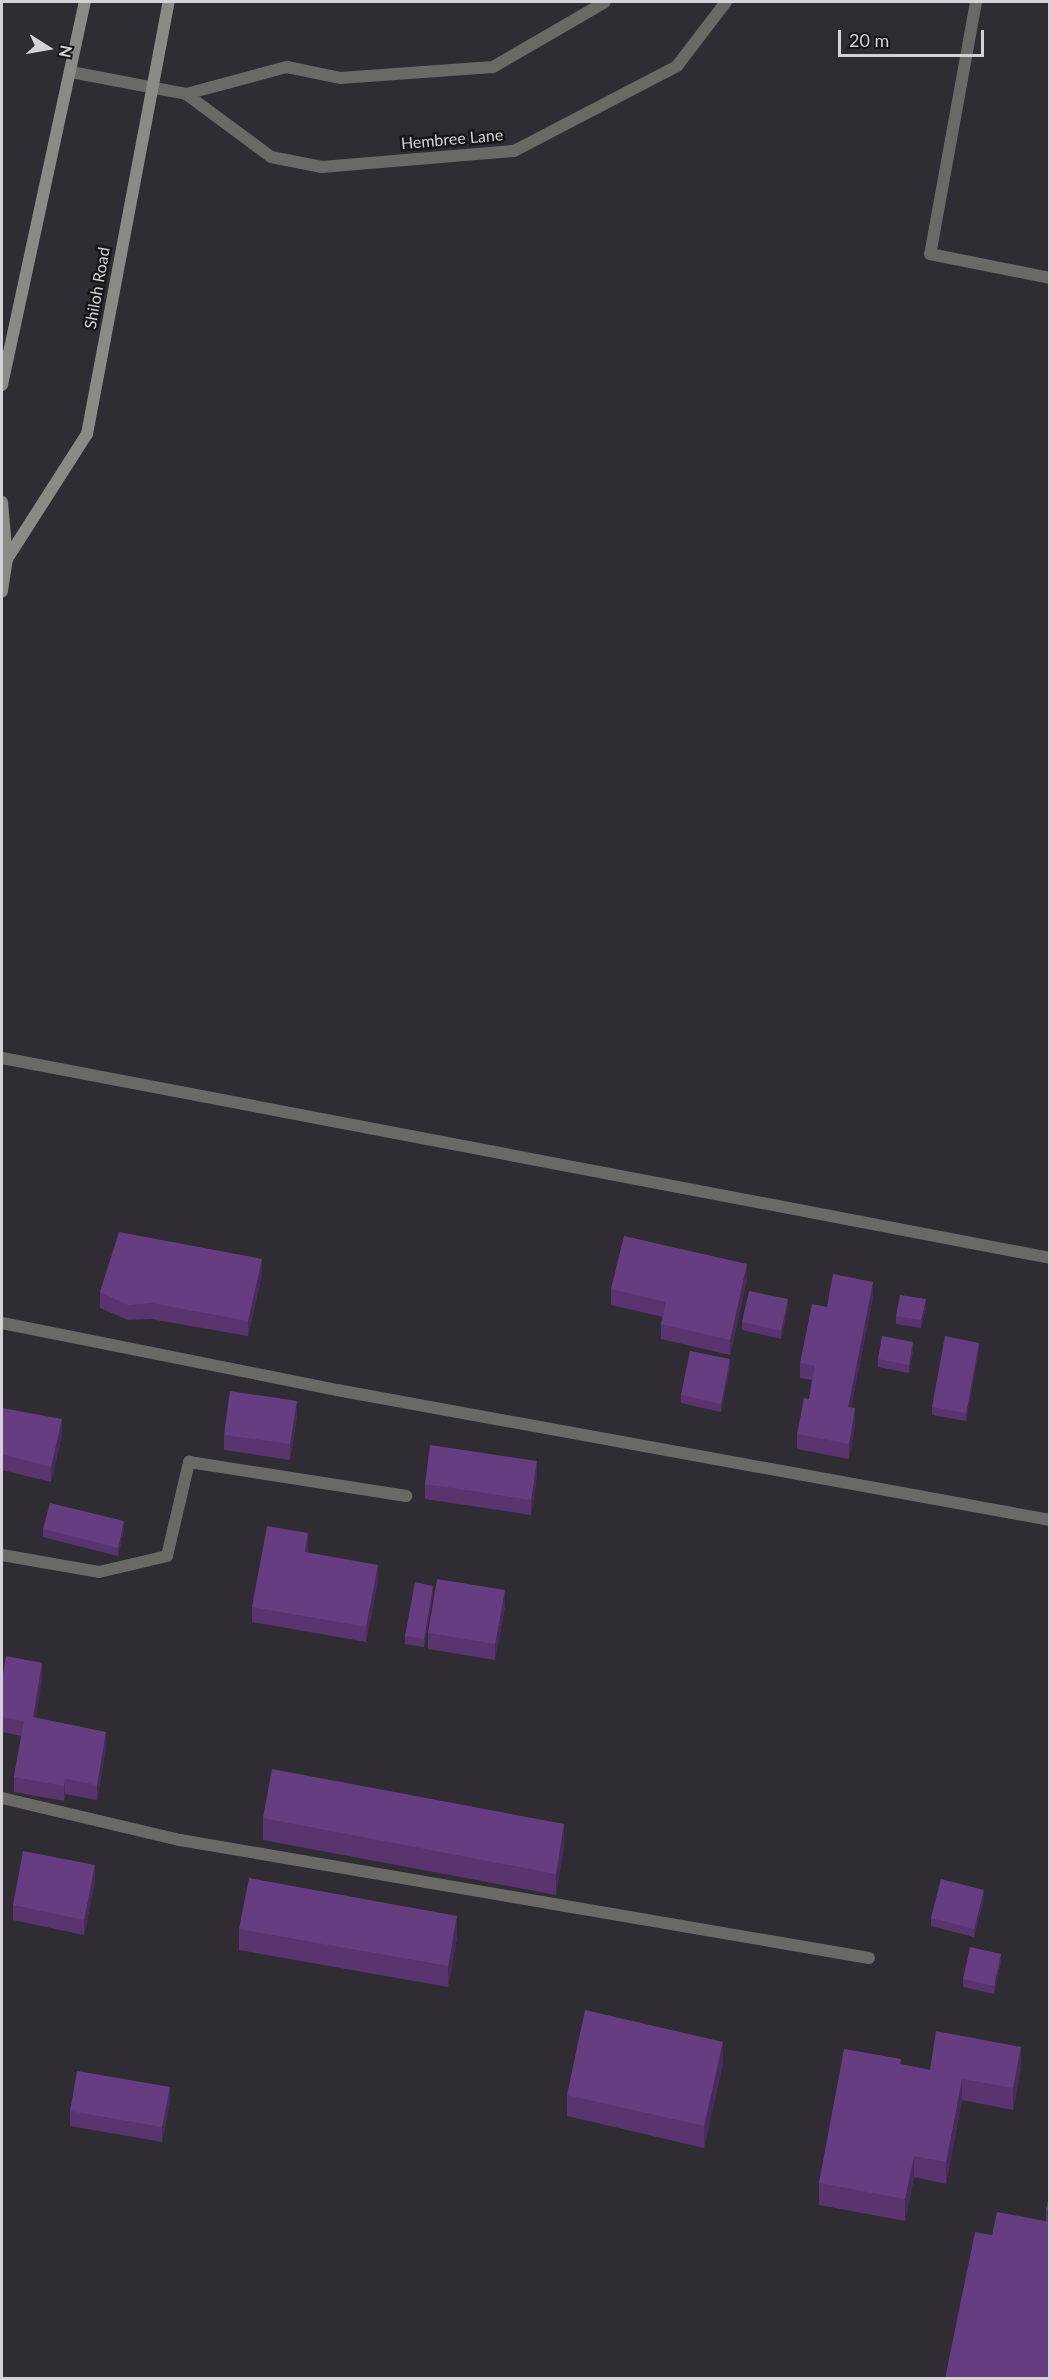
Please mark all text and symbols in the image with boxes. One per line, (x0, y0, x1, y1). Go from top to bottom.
north arrow (18, 18, 78, 78)
scale bar (841, 18, 986, 56)
text: 20 m (849, 29, 889, 51)
text: N (56, 44, 77, 59)
street label: Hembree Lane (400, 125, 504, 153)
street label: Shiloh Road (80, 246, 114, 330)

